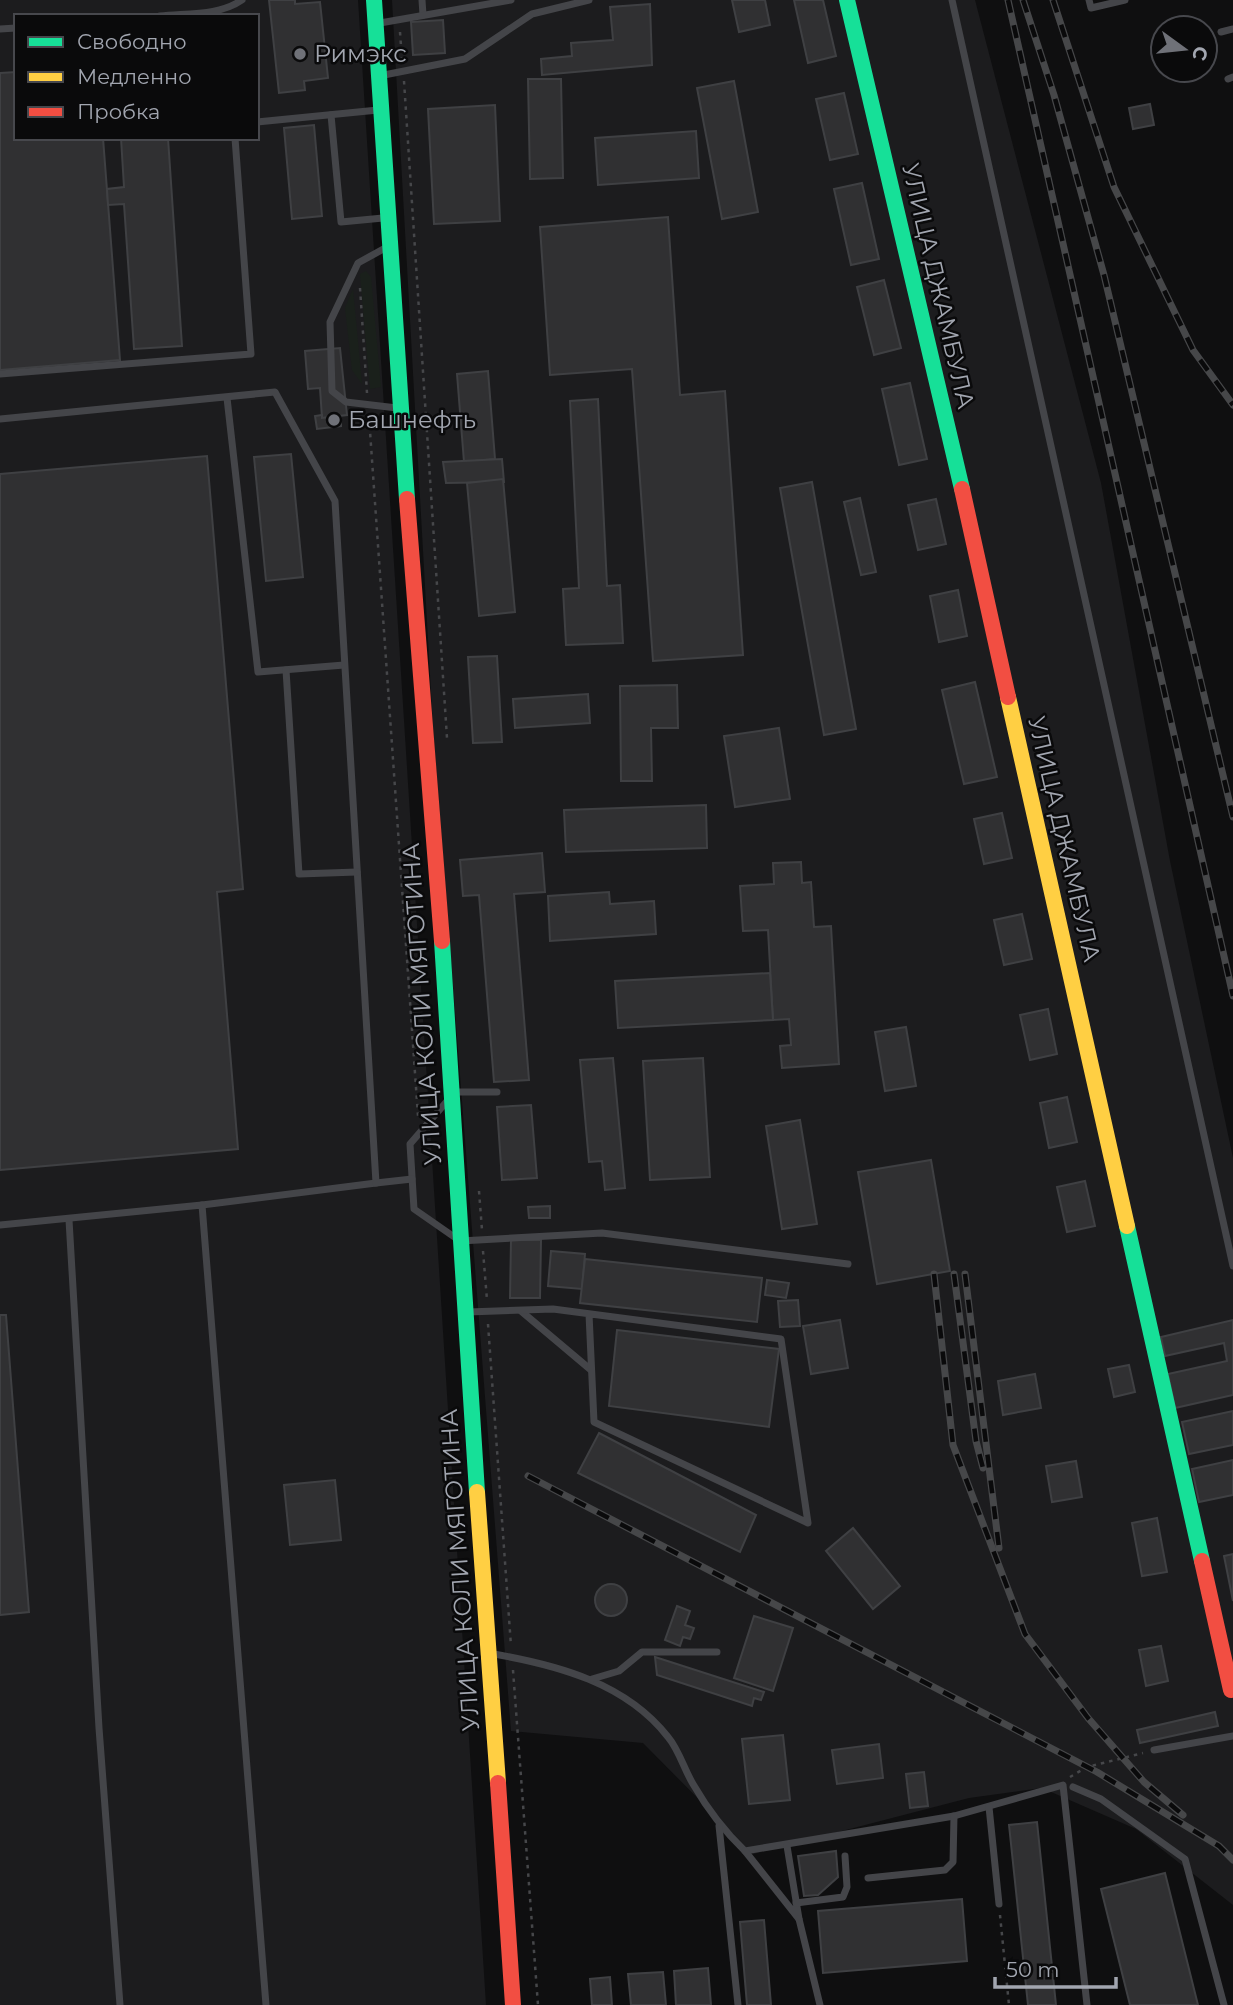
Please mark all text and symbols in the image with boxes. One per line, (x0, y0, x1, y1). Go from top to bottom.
legend (14, 14, 259, 140)
north arrow (1149, 14, 1219, 84)
text: Свободно (77, 29, 187, 54)
place label: Римэкс (314, 39, 407, 68)
text: С (1187, 44, 1213, 63)
marker: Римэкс (292, 46, 308, 62)
text: Медленно (77, 64, 192, 89)
text: Пробка (77, 99, 160, 124)
street label: УЛИЦА ДЖАМБУЛА (896, 160, 981, 412)
place label: Башнефть (348, 405, 476, 434)
marker: Башнефть (326, 412, 342, 428)
street label: УЛИЦА ДЖАМБУЛА (1022, 713, 1107, 965)
street label: УЛИЦА КОЛИ МЯГОТИНА (396, 842, 447, 1166)
street label: УЛИЦА КОЛИ МЯГОТИНА (434, 1408, 485, 1732)
scale bar (995, 1946, 1116, 1990)
text: 50 m (1006, 1957, 1060, 1982)

